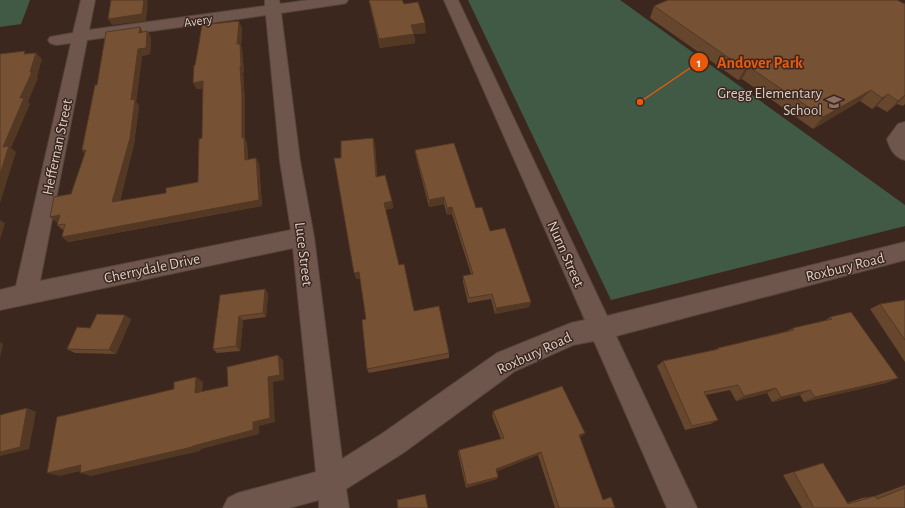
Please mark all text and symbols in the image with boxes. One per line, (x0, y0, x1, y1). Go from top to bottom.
street label: Avery (183, 13, 214, 30)
callout: Andover Park (689, 48, 811, 76)
text: Andover Park (717, 55, 803, 71)
text: 1 (697, 57, 701, 69)
place label: Gregg Elementary School (717, 86, 823, 118)
school or university icon: Gregg Elementary School (825, 93, 843, 111)
street label: Heffernan Street (40, 98, 75, 196)
street label: Nunn Street (544, 219, 587, 290)
street label: Luce Street (292, 221, 315, 287)
street label: Roxbury Road (804, 250, 886, 284)
street label: Cherrydale Drive (103, 251, 201, 286)
street label: Roxbury Road (495, 330, 574, 377)

